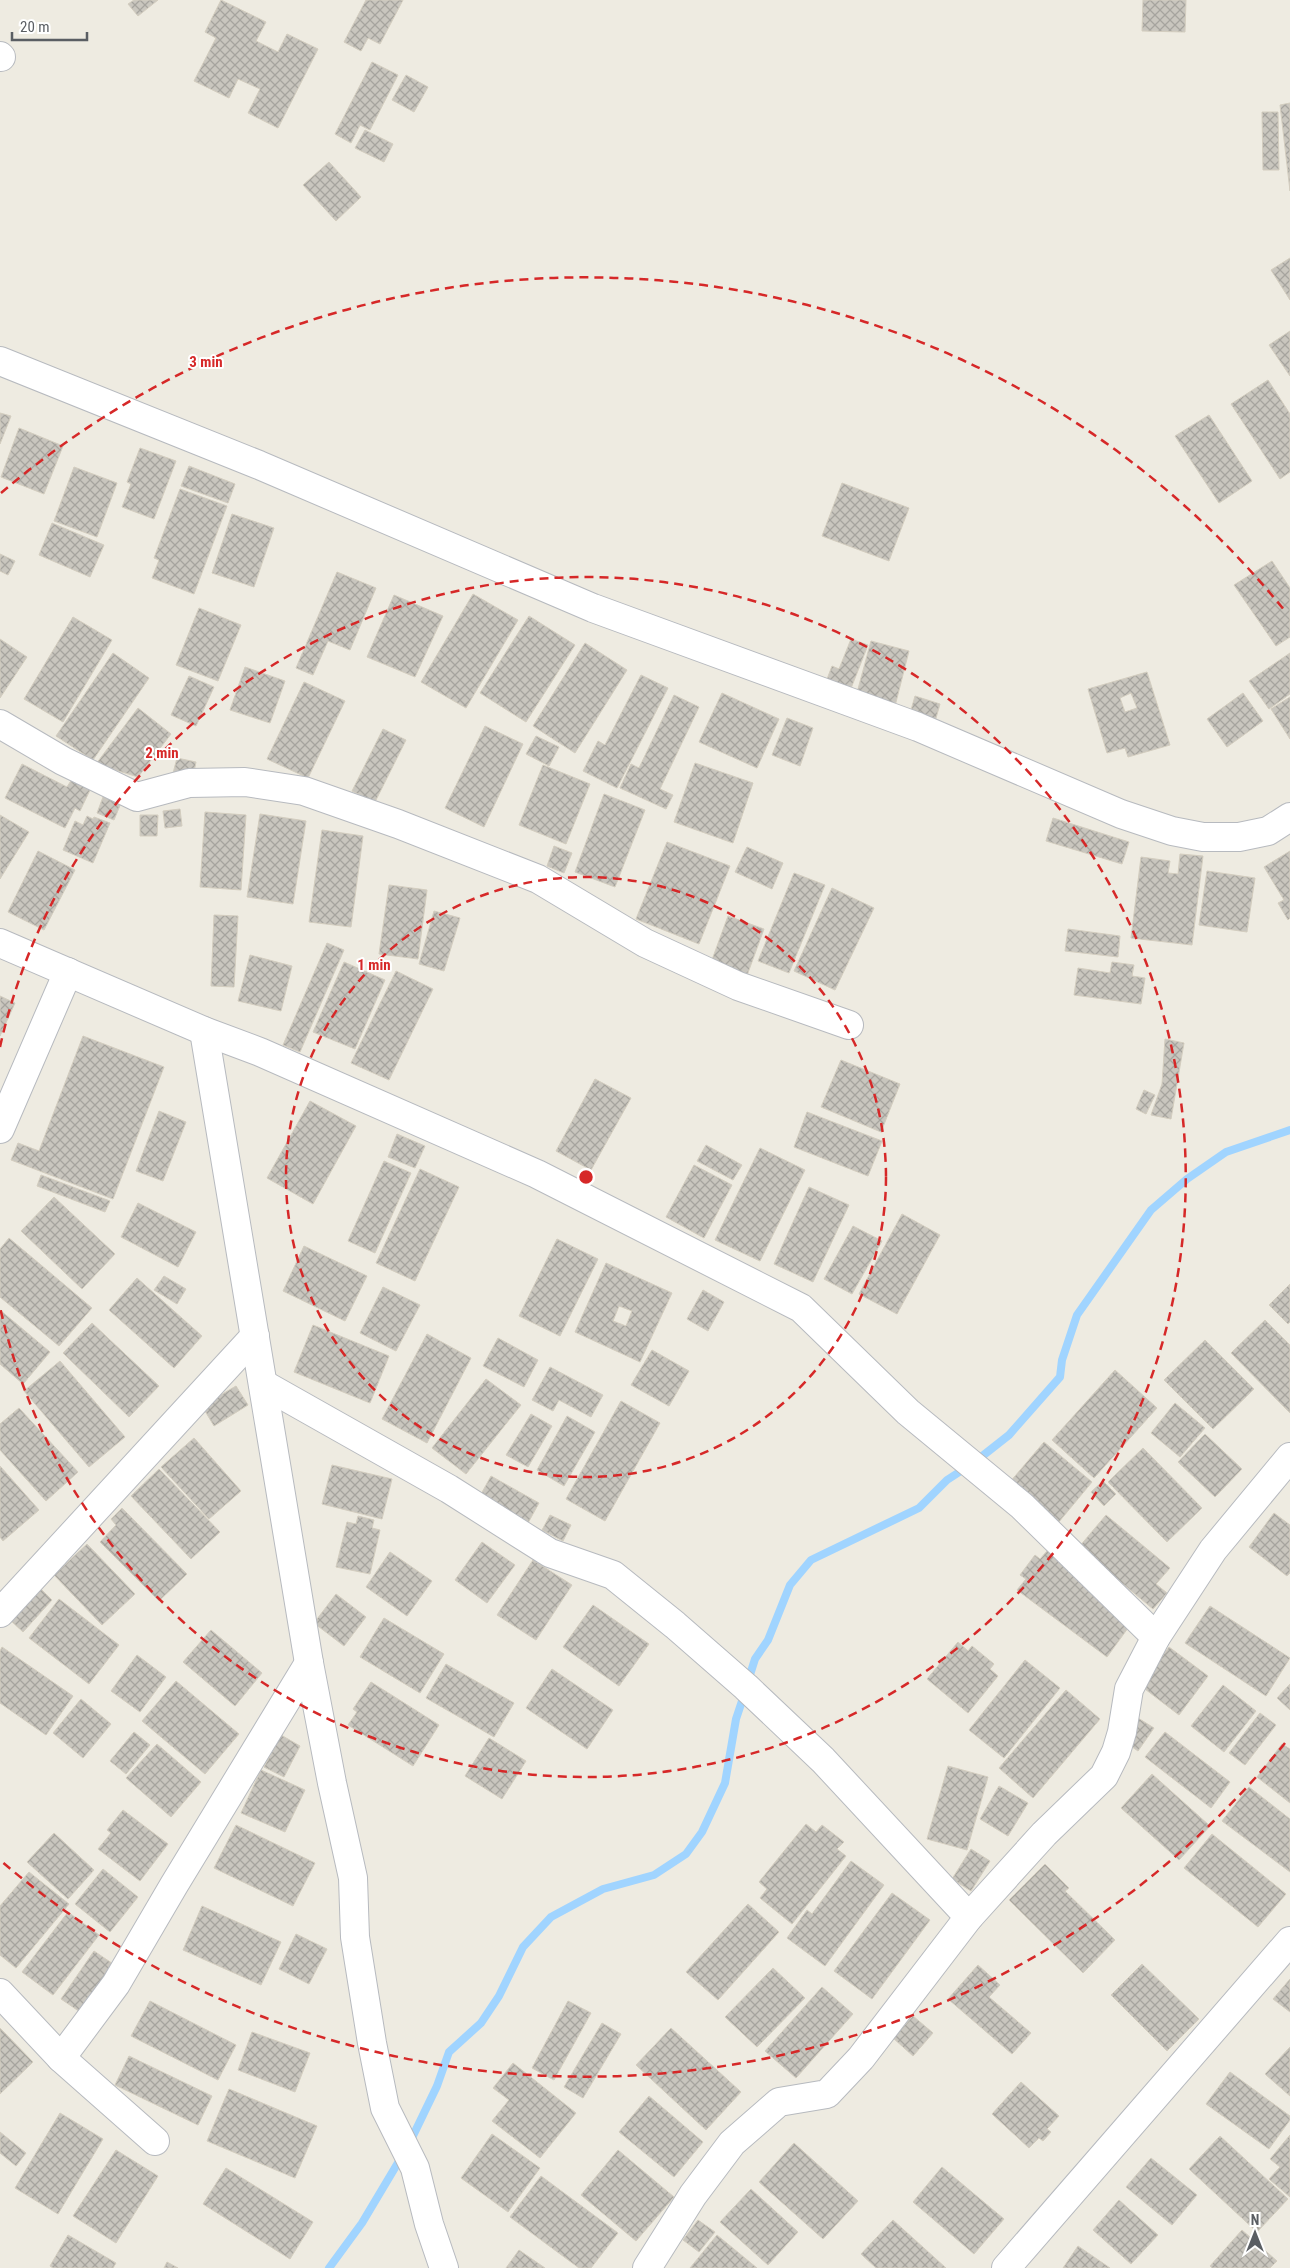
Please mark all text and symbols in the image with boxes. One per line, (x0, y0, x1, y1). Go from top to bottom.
scale bar (12, 10, 88, 42)
text: 20 m (20, 18, 50, 36)
text: 3 min (189, 353, 223, 371)
text: 2 min (145, 744, 179, 762)
text: 1 min (357, 956, 391, 974)
centre of rings (577, 1168, 595, 1186)
north arrow (1230, 2208, 1280, 2258)
text: N (1251, 2212, 1259, 2228)

